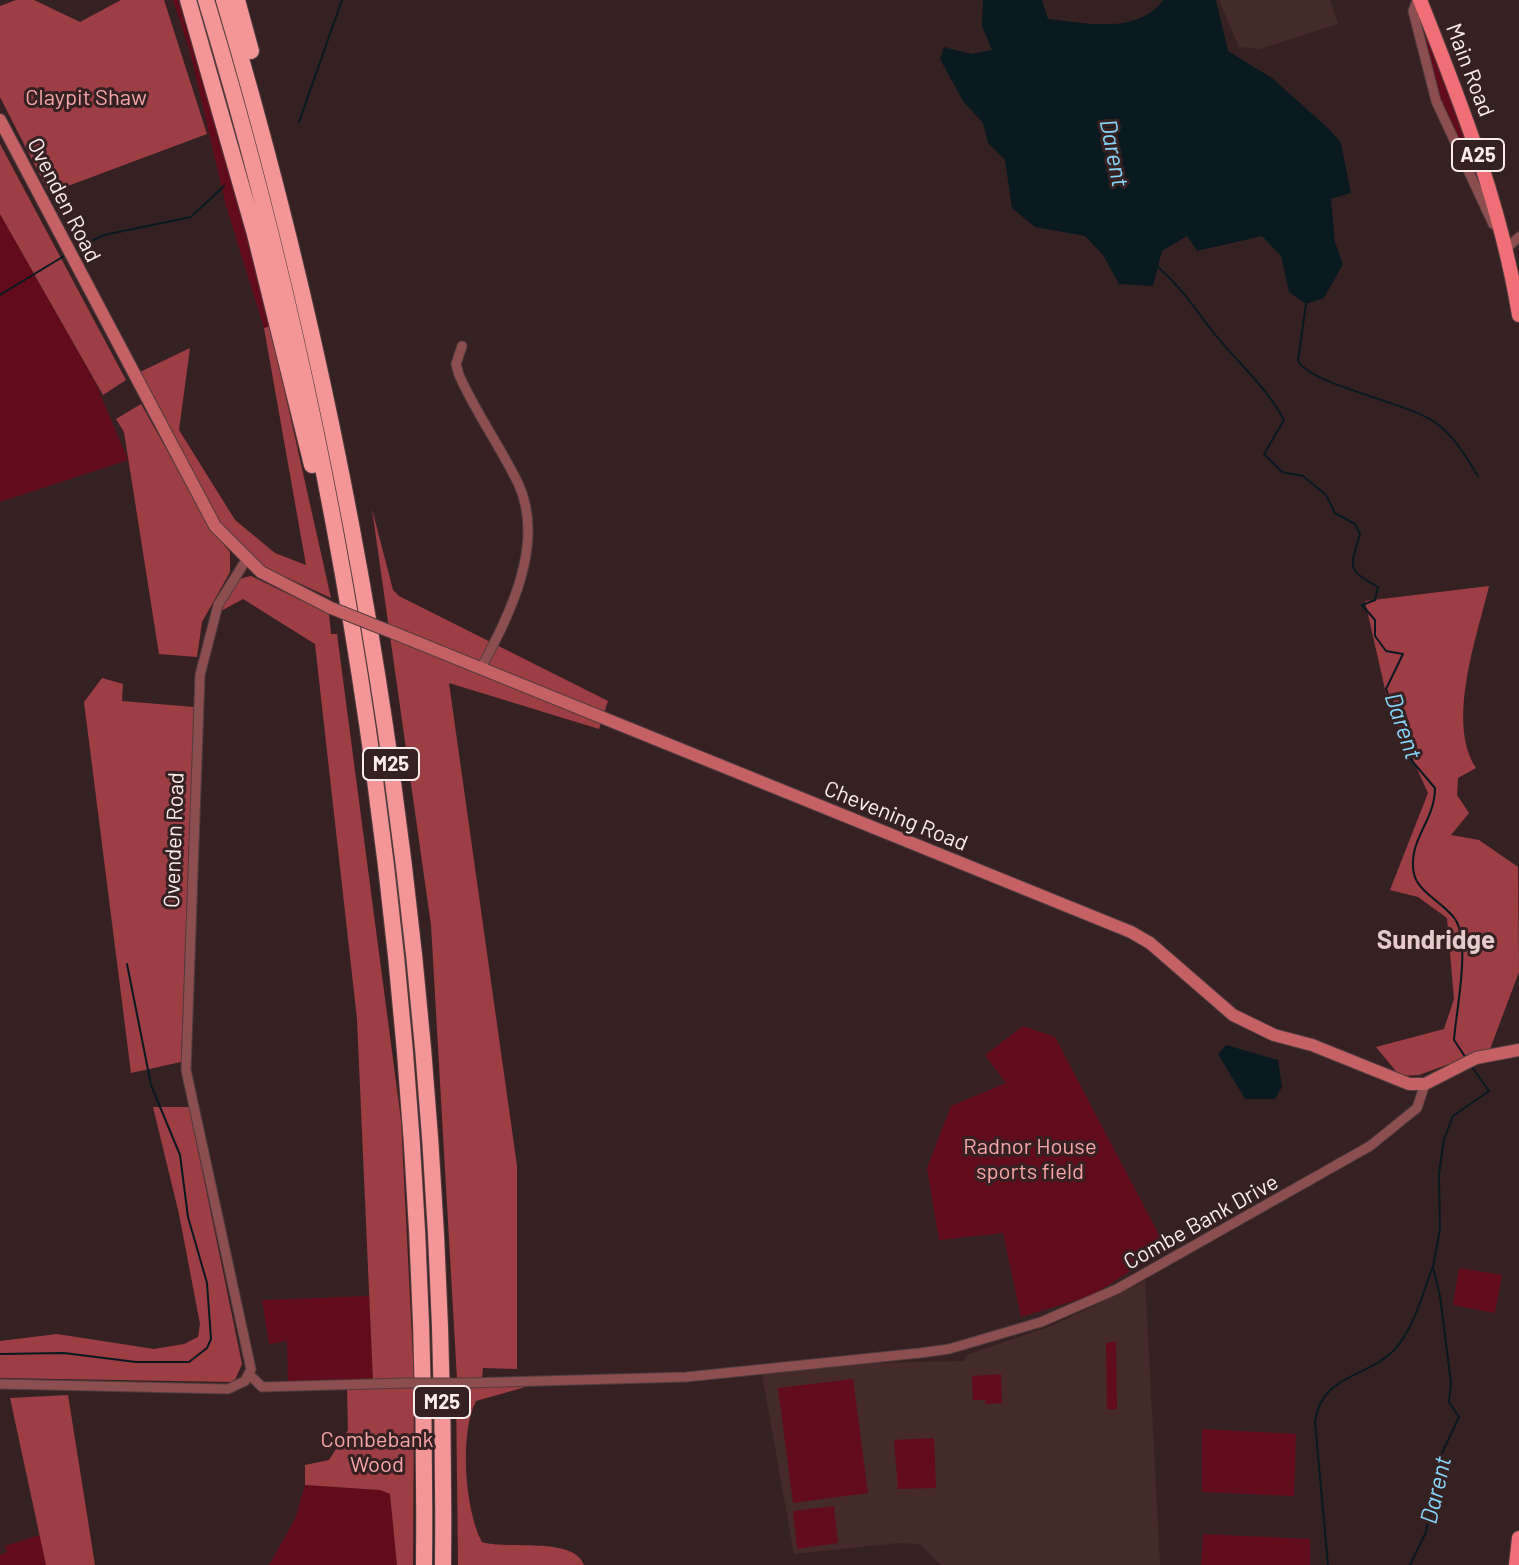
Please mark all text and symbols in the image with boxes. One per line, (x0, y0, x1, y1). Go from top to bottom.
street label: Main Road (1440, 20, 1500, 120)
park label: Claypit Shaw (25, 85, 147, 111)
water label: Darent (1093, 117, 1135, 189)
street label: Ovenden Road (21, 133, 107, 267)
road number: A25 (1452, 139, 1504, 171)
water label: Darent (1378, 689, 1428, 763)
road number: M25 (363, 748, 419, 780)
street label: Ovenden Road (158, 772, 190, 908)
street label: Chevening Road (820, 775, 972, 857)
district label: Sundridge (1377, 924, 1495, 956)
park label: Radnor House sports field (963, 1134, 1097, 1186)
street label: Combe Bank Drive (1119, 1169, 1283, 1275)
road number: M25 (414, 1386, 470, 1418)
park label: Combebank Wood (320, 1427, 434, 1478)
water label: Darent (1414, 1453, 1458, 1527)

